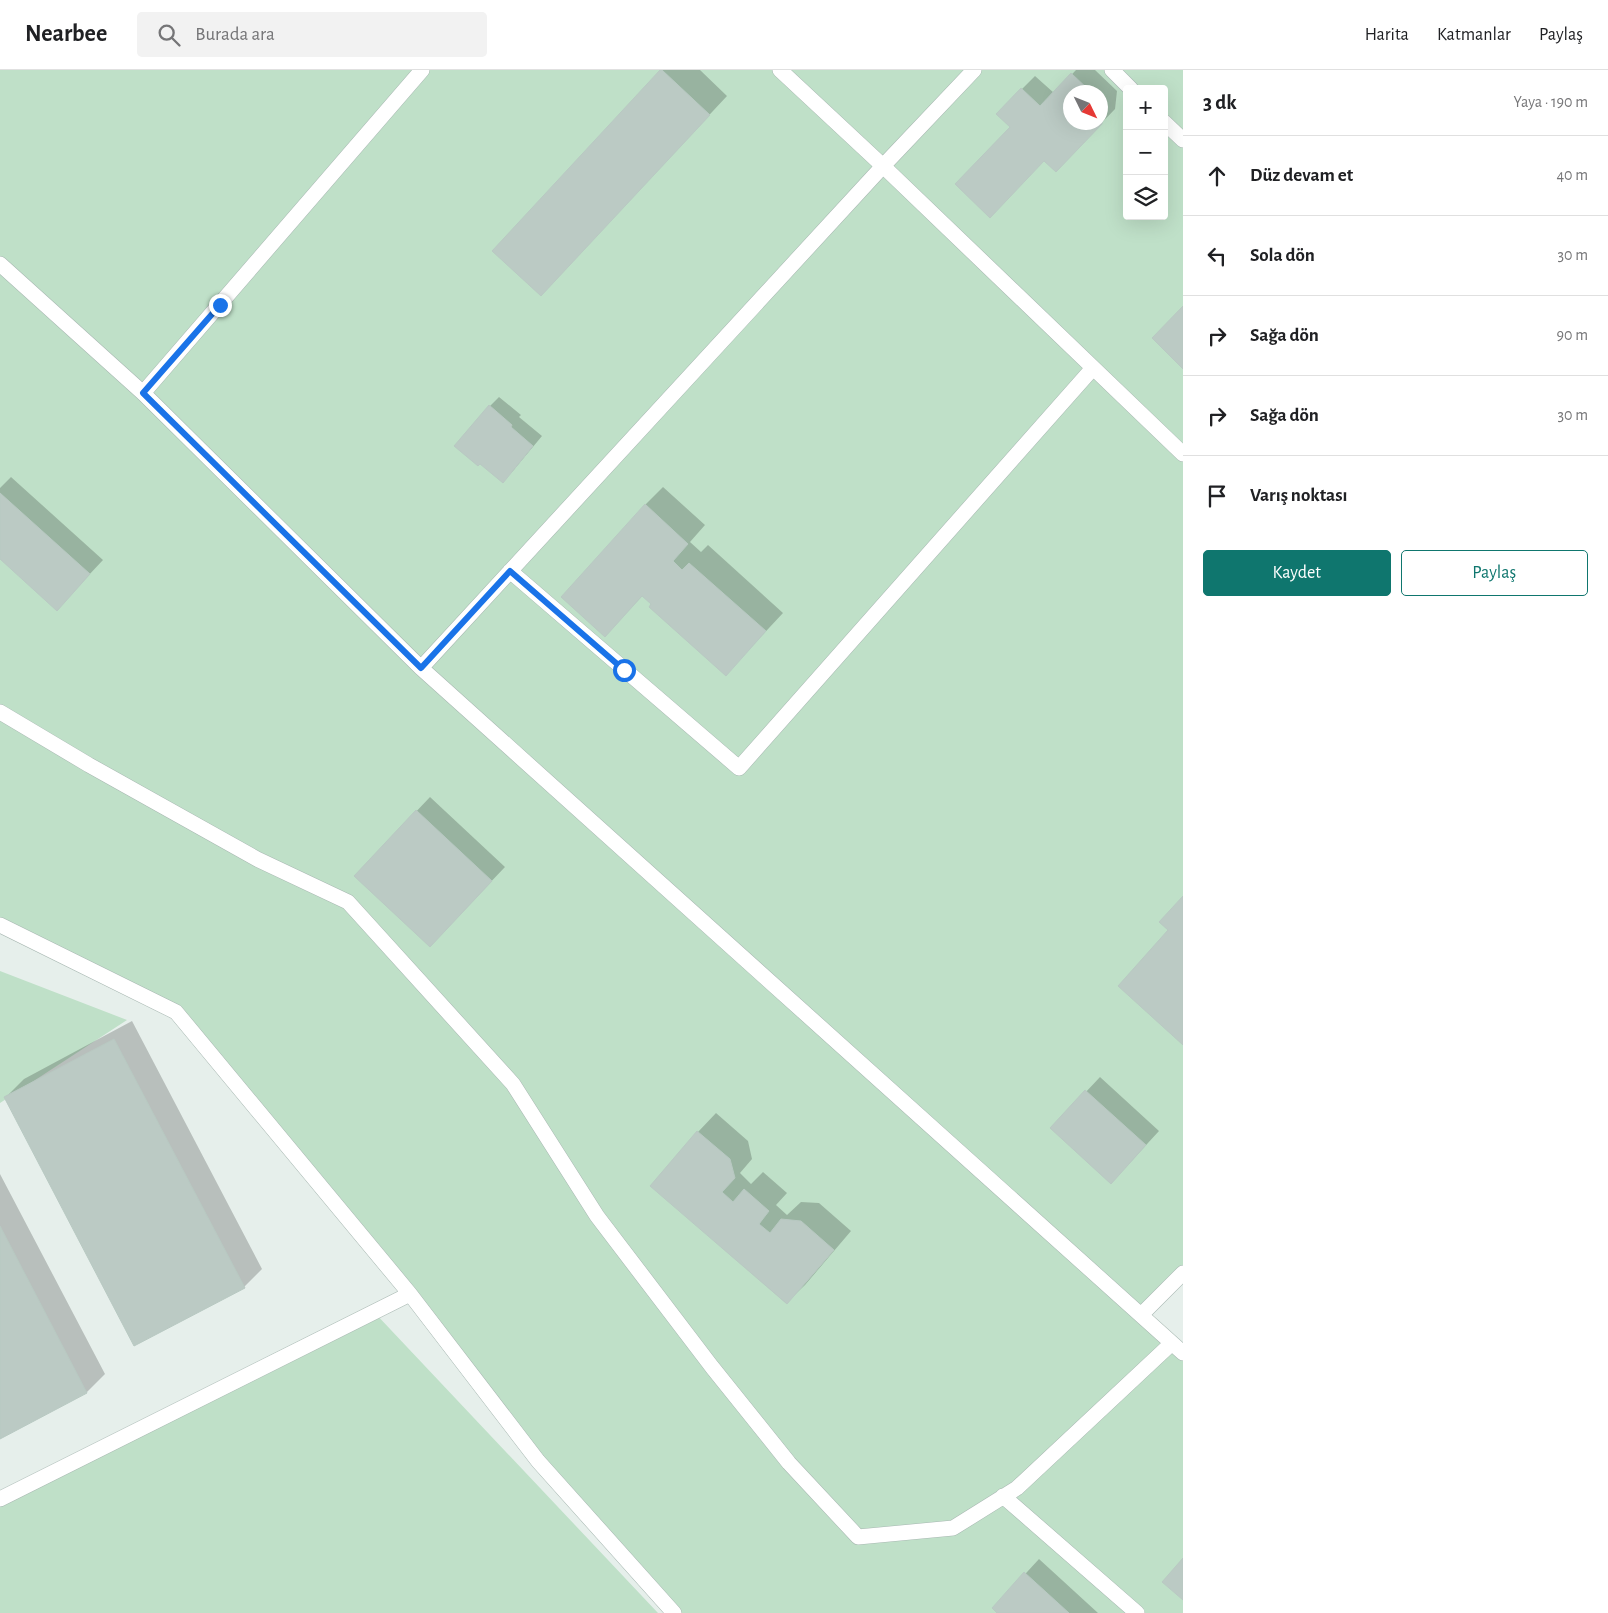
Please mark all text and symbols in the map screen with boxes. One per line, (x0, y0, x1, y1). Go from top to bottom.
search box (137, 12, 487, 57)
icon: search (155, 21, 183, 49)
text: Nearbee (25, 22, 107, 46)
text: Burada ara (195, 25, 275, 44)
text: Harita (1365, 26, 1409, 44)
text: Katmanlar (1437, 26, 1511, 44)
text: Paylaş (1539, 26, 1583, 44)
north arrow (1063, 85, 1108, 130)
map controls (1123, 85, 1168, 220)
button: + (1123, 85, 1168, 130)
text: 3 dk (1203, 92, 1237, 113)
text: Yaya · 190 m (1514, 94, 1588, 110)
button: − (1123, 130, 1168, 175)
icon: ahead (1203, 162, 1231, 190)
text: Düz devam et (1250, 166, 1353, 185)
text: 40 m (1556, 167, 1588, 183)
button: layers (1123, 175, 1168, 220)
icon: left (1203, 242, 1231, 270)
text: Sola dön (1250, 246, 1315, 265)
text: 30 m (1558, 247, 1588, 263)
route end (209, 294, 232, 317)
icon: right (1203, 322, 1231, 350)
text: Sağa dön (1250, 326, 1319, 345)
text: 90 m (1557, 327, 1588, 343)
icon: right (1203, 402, 1231, 430)
text: Sağa dön (1250, 406, 1319, 425)
text: 30 m (1558, 407, 1588, 423)
icon: arrive (1203, 482, 1231, 510)
text: Varış noktası (1250, 486, 1348, 505)
button: Kaydet (1203, 550, 1391, 596)
button: Paylaş (1401, 550, 1588, 596)
route start (613, 659, 636, 682)

